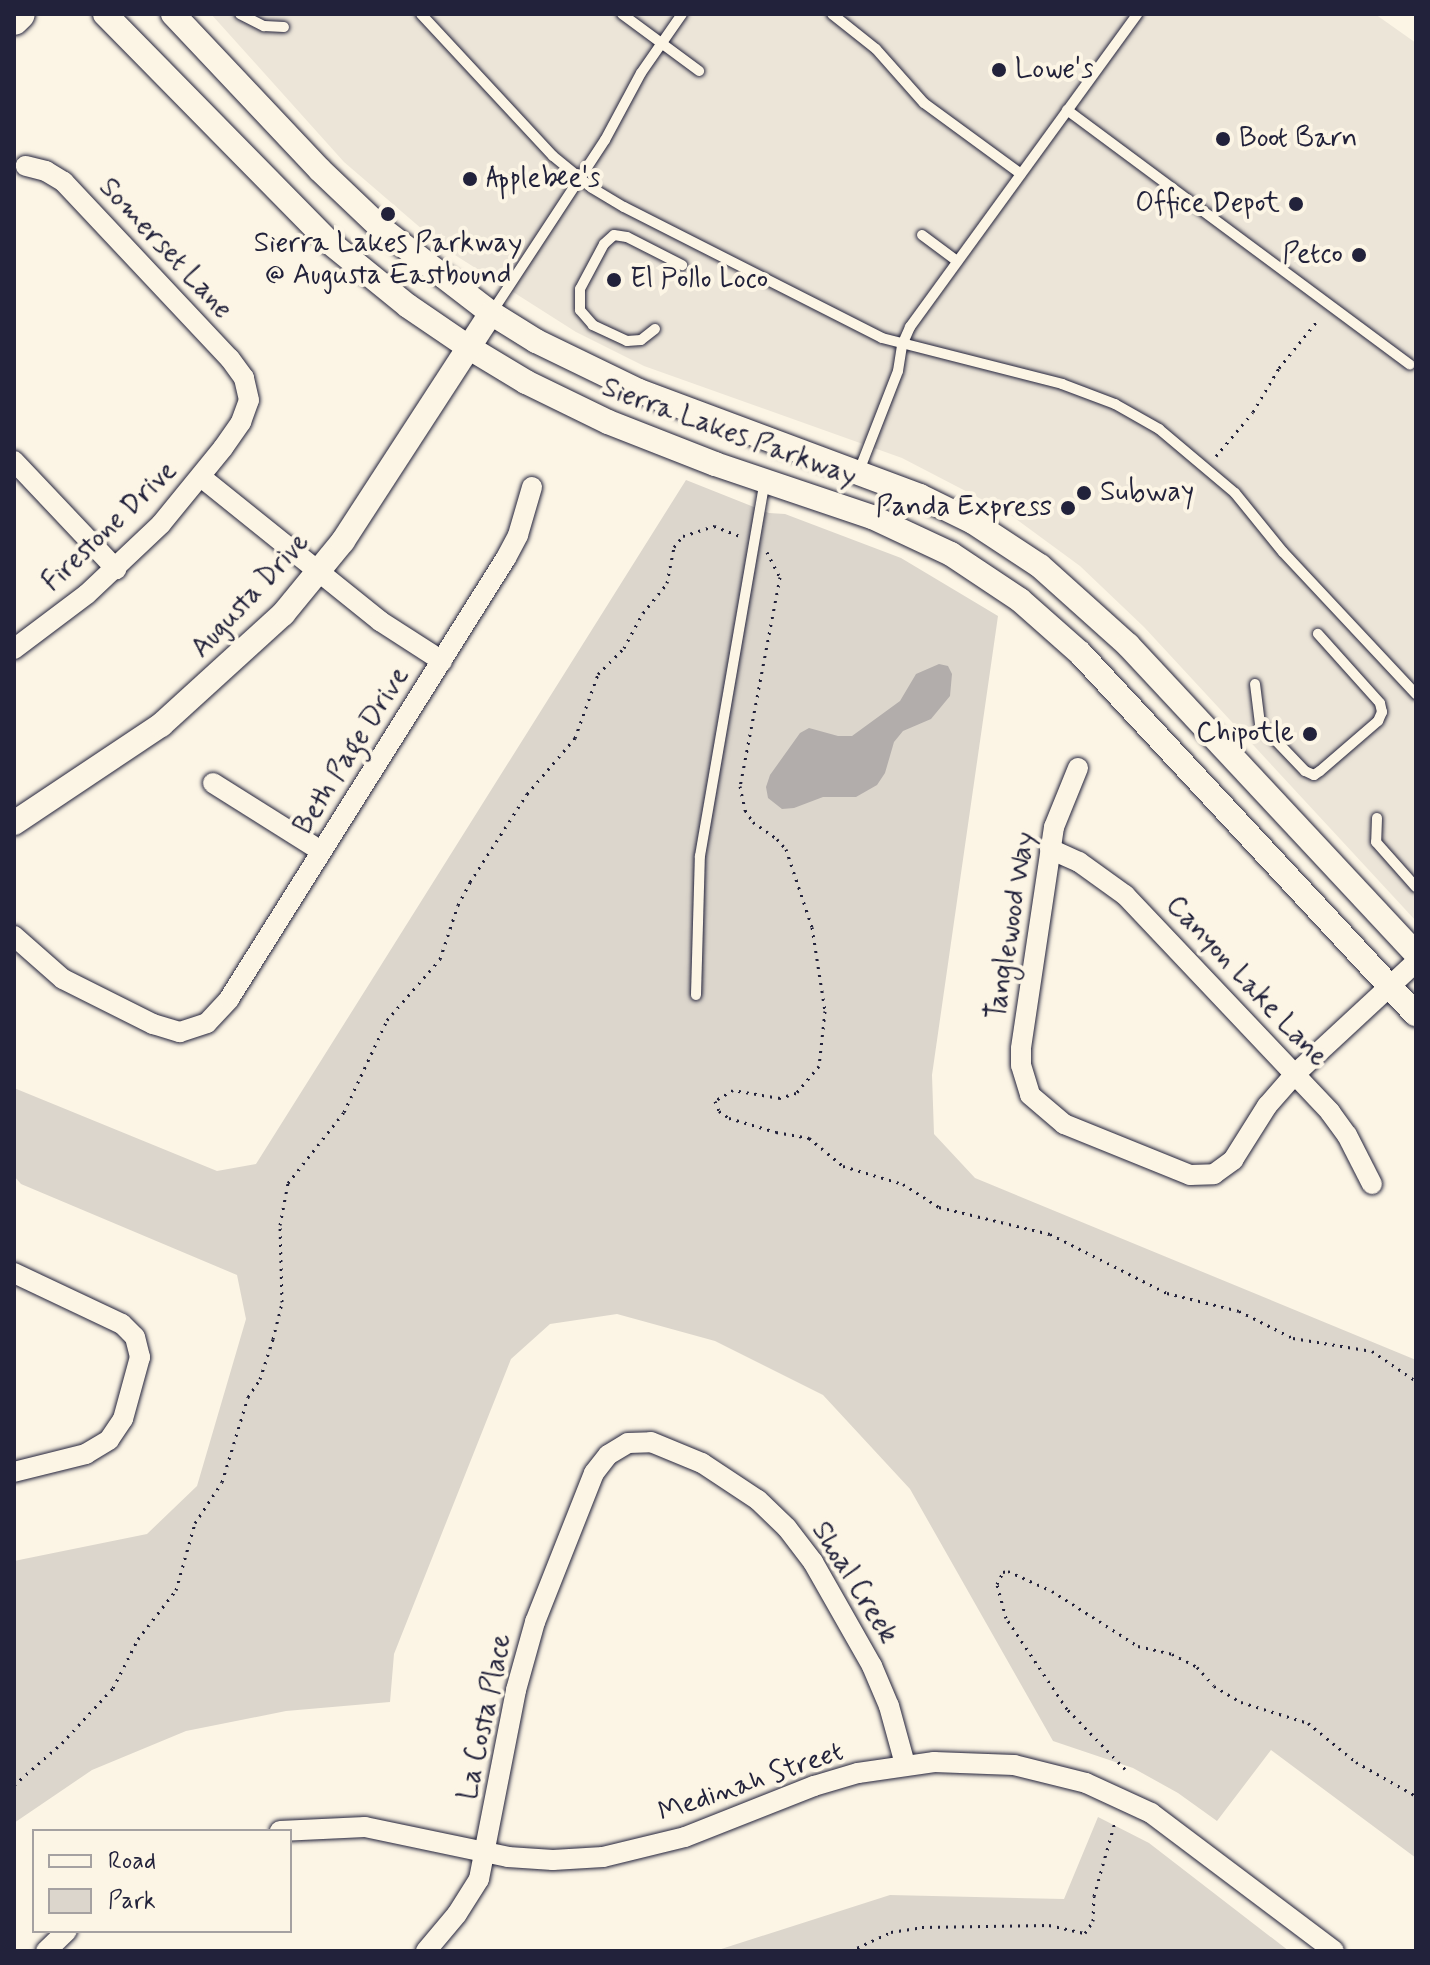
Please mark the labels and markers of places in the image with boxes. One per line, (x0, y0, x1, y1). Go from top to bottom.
place label: Lowe's (1015, 53, 1094, 87)
marker: Lowe's (990, 61, 1008, 79)
place label: Boot Barn (1239, 122, 1360, 156)
marker: Boot Barn (1214, 130, 1232, 148)
place label: Applebee's (486, 162, 600, 196)
marker: Applebee's (461, 170, 479, 188)
place label: Office Depot (1136, 187, 1280, 221)
marker: Office Depot (1287, 195, 1305, 213)
marker: Sierra Lakes Parkway @ Augusta Eastbound (379, 205, 397, 223)
place label: Sierra Lakes Parkway @ Augusta Eastbound (256, 227, 520, 293)
place label: Petco (1283, 238, 1343, 272)
marker: Petco (1350, 246, 1368, 264)
place label: El Pollo Loco (630, 263, 771, 297)
marker: El Pollo Loco (605, 271, 623, 289)
place label: Subway (1100, 476, 1194, 510)
marker: Subway (1075, 484, 1093, 502)
place label: Panda Express (875, 491, 1052, 525)
marker: Panda Express (1059, 499, 1077, 517)
place label: Chipotle (1196, 717, 1294, 751)
marker: Chipotle (1301, 725, 1319, 743)

